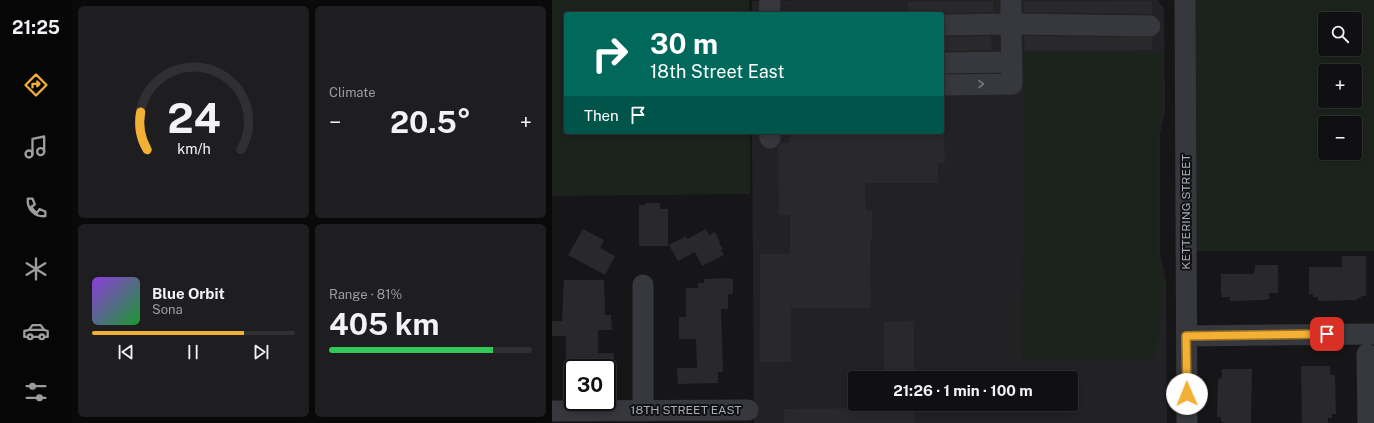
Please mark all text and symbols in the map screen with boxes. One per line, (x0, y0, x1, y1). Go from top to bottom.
map controls (1318, 12, 1362, 160)
button: search (1318, 12, 1362, 56)
text: 21:25 (12, 17, 60, 38)
text: 30 m (650, 27, 718, 60)
icon: right (584, 28, 636, 80)
text: 18th Street East (650, 61, 785, 82)
button: + (1318, 64, 1362, 108)
icon: directions (22, 71, 50, 99)
one-way arrow (978, 80, 984, 88)
text: Climate (329, 85, 376, 100)
text: 24 (167, 93, 220, 142)
text: 20.5° (390, 104, 471, 140)
icon: arrive (627, 104, 649, 126)
text: Then (584, 107, 619, 124)
text: − (329, 109, 341, 135)
text: + (520, 109, 532, 135)
button: − (1318, 116, 1362, 160)
icon: music (22, 133, 50, 161)
text: km/h (177, 139, 210, 156)
street label: KETTERING STREET (1179, 154, 1193, 270)
icon: phone (22, 194, 50, 222)
icon: climate (22, 255, 50, 283)
text: Blue Orbit (152, 285, 225, 302)
text: Range · 81% (329, 287, 402, 302)
text: Sona (152, 302, 183, 317)
text: 405 km (329, 306, 439, 342)
icon: car (22, 317, 50, 345)
pin (1310, 317, 1344, 351)
icon: arrive (1316, 323, 1338, 345)
icon: previous (115, 341, 137, 363)
icon: pause (182, 341, 204, 363)
icon: next (250, 341, 272, 363)
speed limit sign: 30 (564, 359, 616, 411)
position arrow (1166, 373, 1208, 415)
icon: filters (22, 378, 50, 406)
text: 21:26 · 1 min · 100 m (893, 382, 1033, 399)
street label: 18TH STREET EAST (631, 403, 741, 417)

